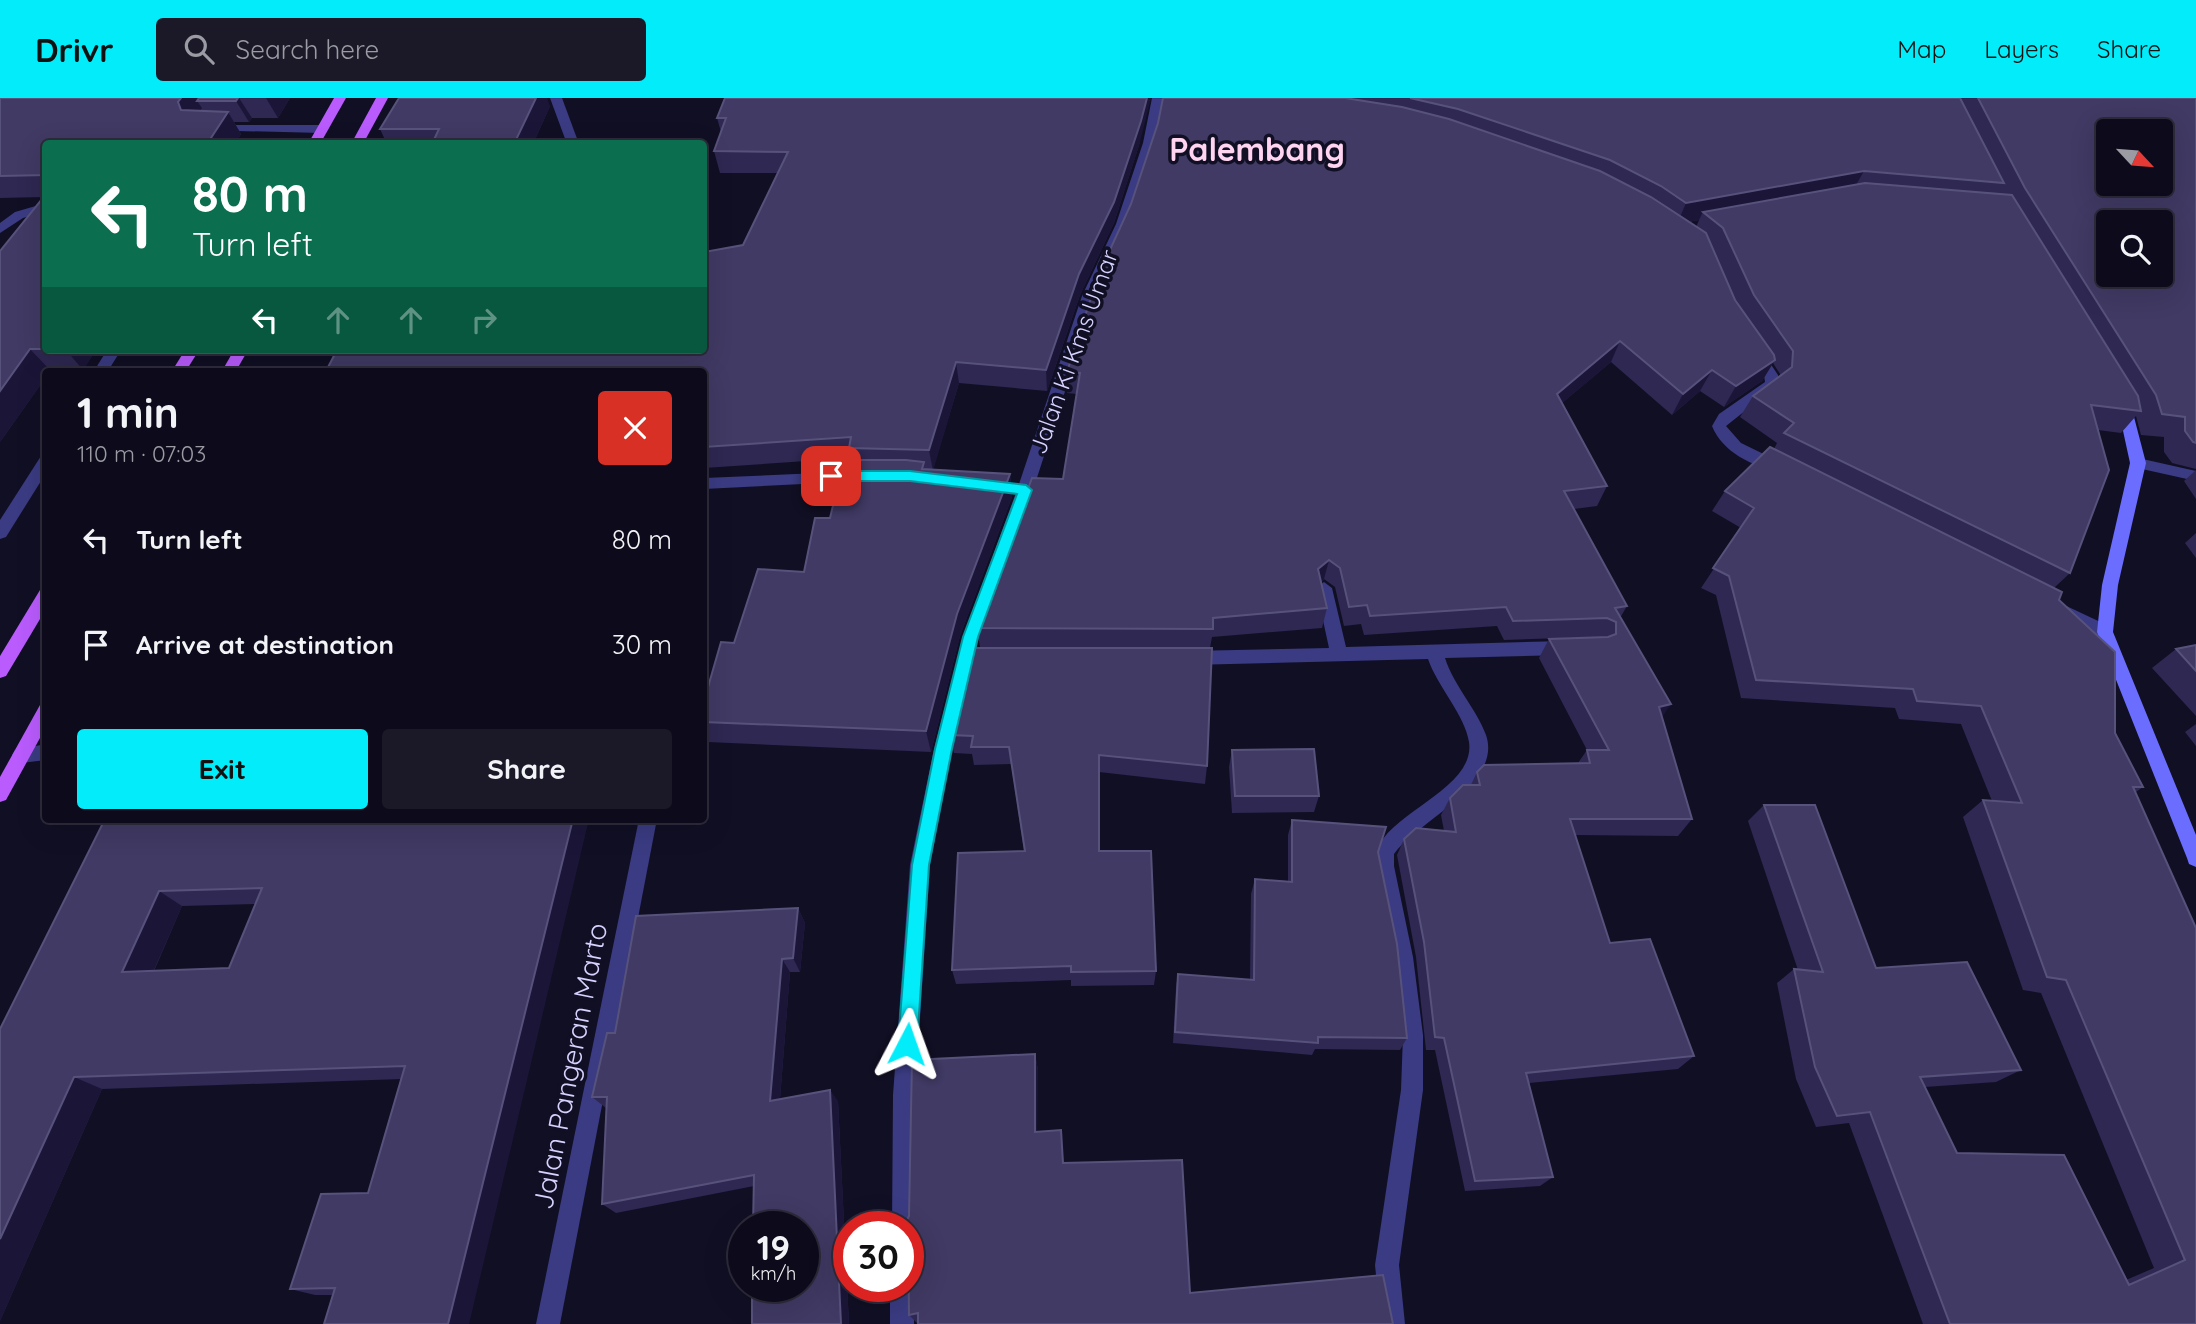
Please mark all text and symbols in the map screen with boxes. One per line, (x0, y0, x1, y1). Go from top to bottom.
search box (156, 18, 646, 81)
text: Drivr (35, 29, 114, 70)
icon: search (180, 30, 218, 68)
text: Search here (236, 33, 379, 66)
text: Map (1897, 34, 1946, 64)
text: Layers (1984, 34, 2059, 64)
text: Share (2097, 34, 2161, 64)
north arrow (2096, 119, 2174, 196)
map controls (2096, 119, 2173, 287)
district label: Palembang (1169, 129, 1345, 169)
text: 80 m (192, 163, 308, 224)
icon: left (77, 168, 168, 259)
button: search (2096, 210, 2173, 287)
text: Turn left (192, 224, 313, 264)
street label: Jalan Ki Kms Umar (1022, 245, 1124, 458)
icon: left (246, 301, 284, 339)
icon: ahead (319, 301, 357, 339)
icon: ahead (392, 301, 430, 339)
icon: right (465, 301, 503, 339)
text: 1 min (77, 386, 179, 439)
button: close (598, 391, 672, 465)
text: 110 m · 07:03 (77, 439, 206, 468)
pin (801, 446, 861, 506)
icon: arrive (812, 457, 850, 495)
icon: left (77, 521, 115, 559)
text: Turn left (136, 523, 243, 556)
text: 80 m (612, 523, 672, 556)
icon: arrive (77, 626, 115, 664)
text: Arrive at destination (136, 628, 394, 661)
text: 30 m (612, 628, 672, 661)
button: Exit (77, 729, 368, 809)
button: Share (382, 729, 672, 809)
street label: Jalan Pangeran Marto (525, 920, 614, 1212)
position arrow (870, 1007, 944, 1081)
speed limit sign: 30 (833, 1211, 924, 1302)
text: 19 (757, 1225, 790, 1269)
text: km/h (751, 1262, 796, 1285)

